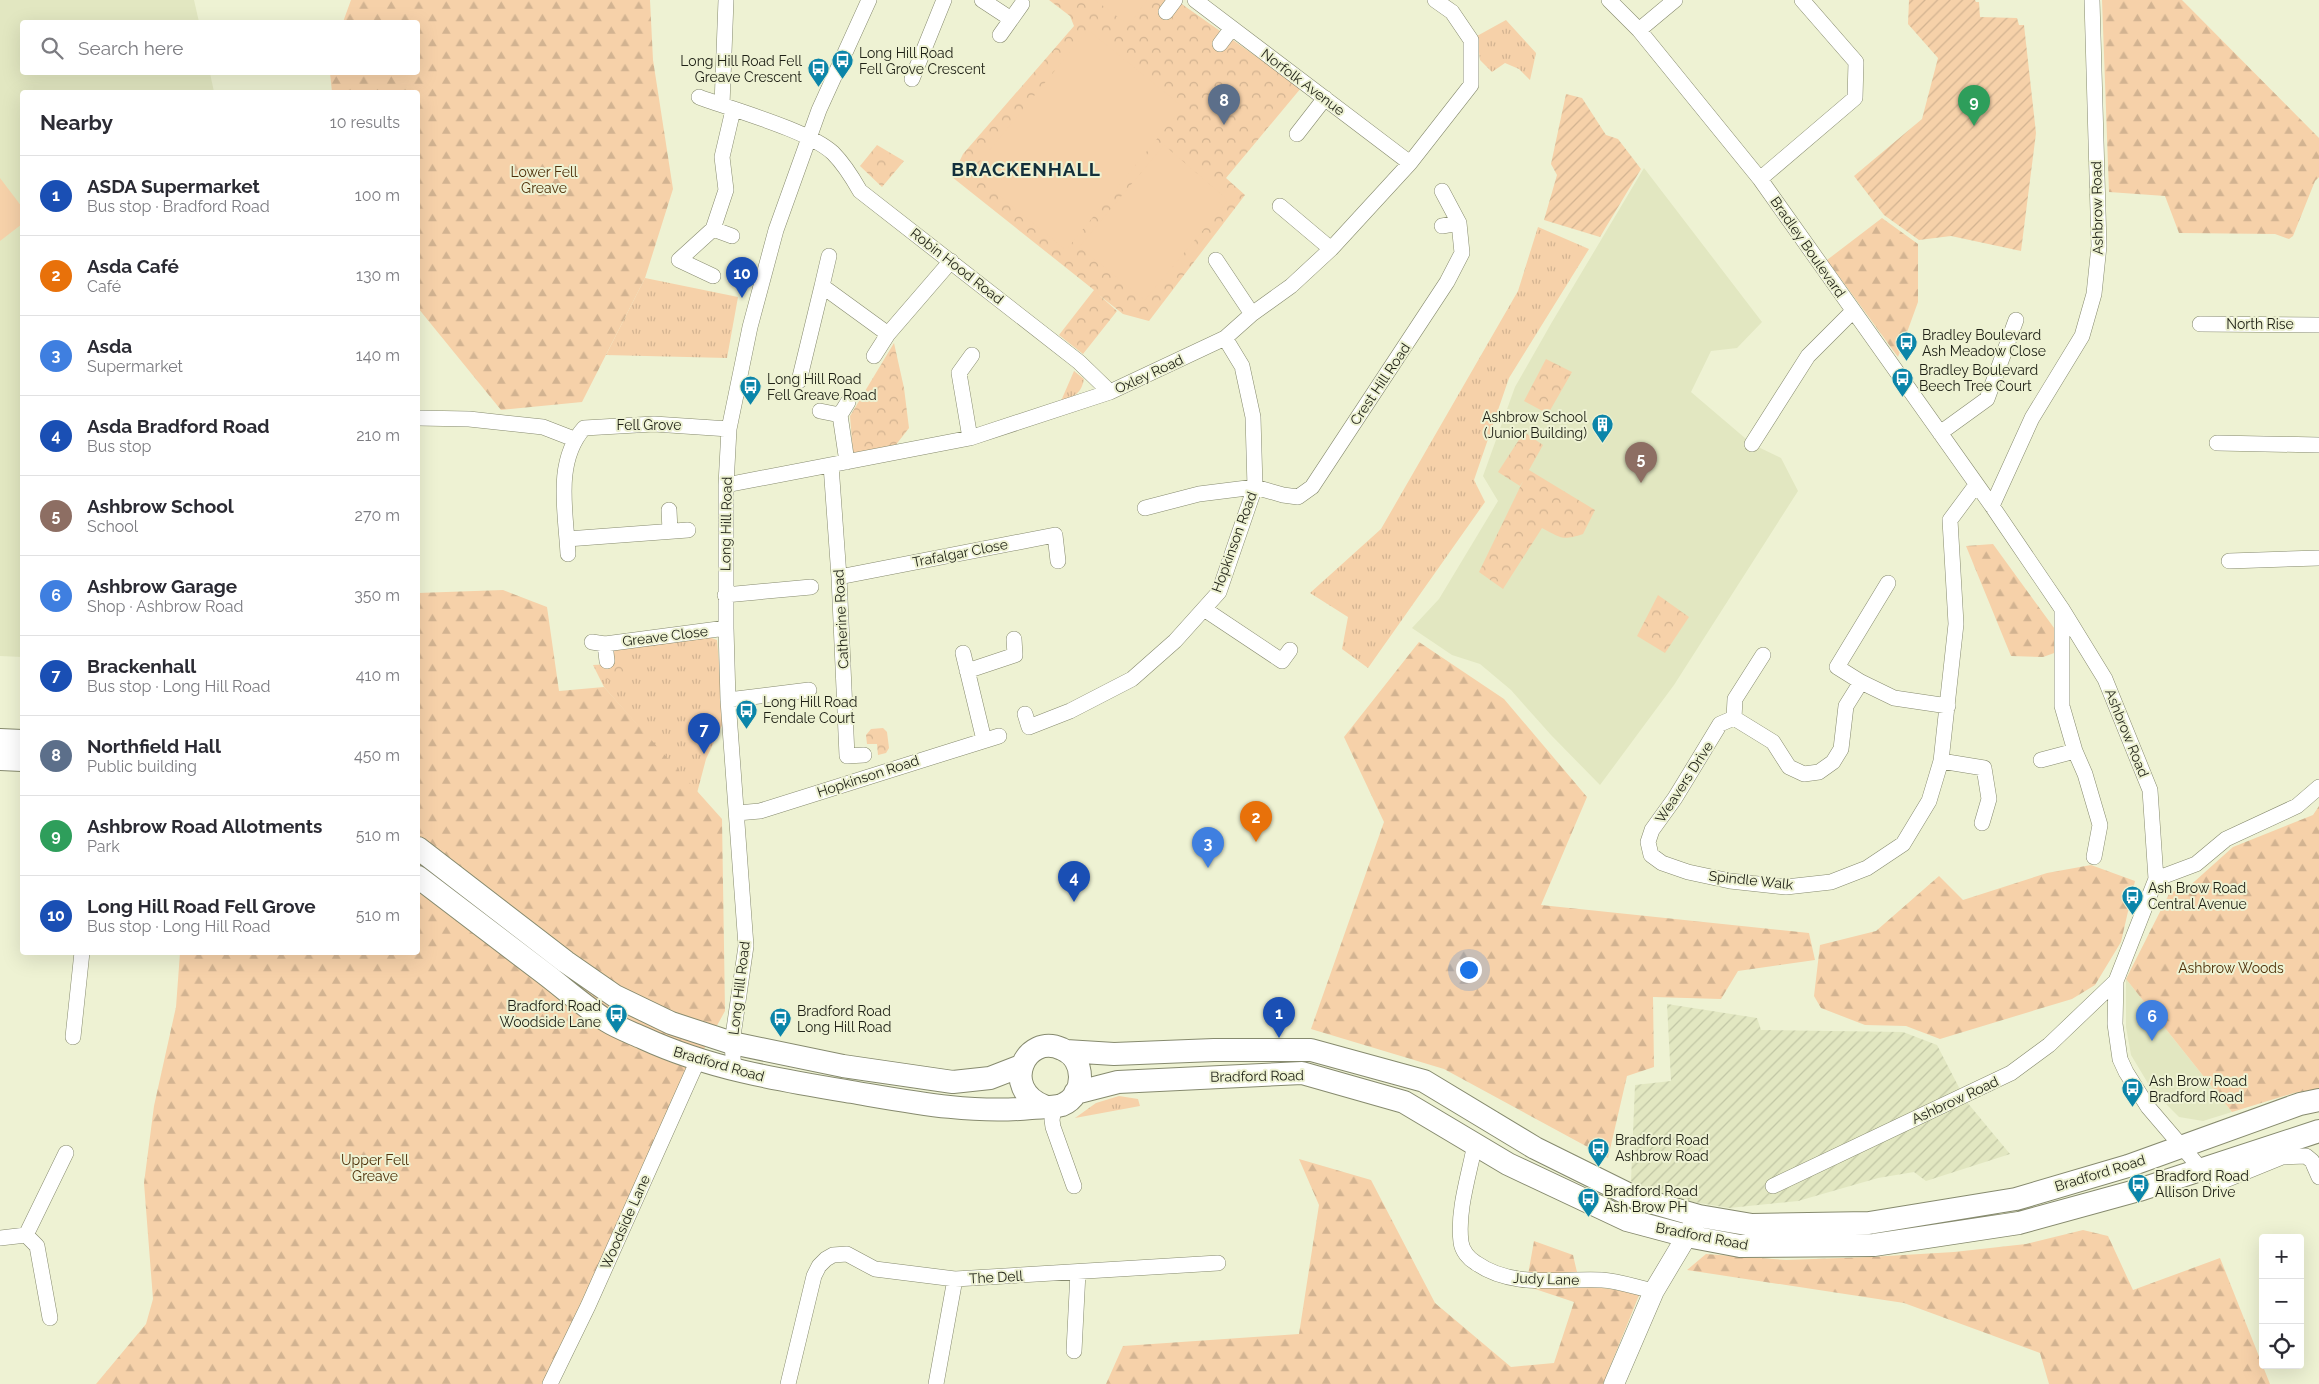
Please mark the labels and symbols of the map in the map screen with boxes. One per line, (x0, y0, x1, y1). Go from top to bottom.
place label: Long Hill Road Fell Grove Crescent (859, 45, 986, 77)
street label: Norfolk Avenue (1258, 45, 1348, 119)
bus stop icon: Long Hill Road Fell Grove Crescent (831, 49, 855, 80)
place label: Long Hill Road Fell Greave Crescent (680, 53, 802, 85)
bus stop icon: Long Hill Road Fell Greave Crescent (806, 57, 830, 88)
pin: 8 (1208, 84, 1240, 125)
pin: 9 (1958, 85, 1990, 126)
district label: BRACKENHALL (951, 158, 1101, 180)
street label: Ashbrow Road (2088, 161, 2106, 255)
park label: Lower Fell Greave (510, 164, 578, 196)
street label: Bradley Boulevard (1767, 194, 1849, 300)
street label: Robin Hood Road (907, 225, 1007, 307)
pin: 10 (726, 257, 758, 298)
street label: North Rise (2226, 316, 2294, 332)
place label: Bradley Boulevard Ash Meadow Close (1922, 327, 2046, 359)
bus stop icon: Bradley Boulevard Ash Meadow Close (1894, 331, 1918, 362)
street label: Crest Hill Road (1347, 340, 1413, 428)
street label: Oxley Road (1112, 351, 1186, 397)
place label: Bradley Boulevard Beech Tree Court (1919, 362, 2038, 394)
bus stop icon: Bradley Boulevard Beech Tree Court (1891, 366, 1915, 397)
place label: Long Hill Road Fell Greave Road (767, 371, 877, 403)
bus stop icon: Long Hill Road Fell Greave Road (739, 375, 763, 406)
place label: Ashbrow School (Junior Building) (1482, 409, 1587, 441)
building icon: Ashbrow School (Junior Building) (1591, 413, 1615, 444)
street label: Fell Grove (617, 417, 681, 433)
pin: 5 (1625, 442, 1657, 483)
street label: Long Hill Road (717, 477, 735, 571)
street label: Hopkinson Road (1208, 489, 1260, 595)
street label: Trafalgar Close (911, 536, 1009, 570)
street label: Catherine Road (830, 569, 852, 669)
street label: Greave Close (621, 623, 709, 649)
street label: Ashbrow Road (2102, 686, 2152, 780)
place label: Long Hill Road Fendale Court (763, 694, 857, 726)
bus stop icon: Long Hill Road Fendale Court (735, 698, 759, 729)
pin: 7 (688, 713, 720, 754)
street label: Weavers Drive (1652, 738, 1716, 826)
street label: Hopkinson Road (815, 752, 921, 800)
pin: 2 (1240, 801, 1272, 842)
pin: 3 (1192, 827, 1224, 868)
pin: 4 (1058, 861, 1090, 902)
street label: Spindle Walk (1708, 868, 1795, 892)
place label: Ash Brow Road Central Avenue (2148, 880, 2247, 912)
bus stop icon: Ash Brow Road Central Avenue (2120, 884, 2144, 915)
street label: Long Hill Road (725, 940, 753, 1036)
your location (1456, 957, 1482, 983)
park label: Ashbrow Woods (2178, 960, 2284, 976)
pin: 1 (1263, 997, 1295, 1038)
place label: Bradford Road Woodside Lane (499, 998, 601, 1030)
pin: 6 (2136, 1000, 2168, 1041)
bus stop icon: Bradford Road Woodside Lane (605, 1002, 629, 1033)
place label: Bradford Road Long Hill Road (797, 1003, 891, 1035)
bus stop icon: Bradford Road Long Hill Road (769, 1007, 793, 1038)
street label: Bradford Road (672, 1043, 766, 1085)
street label: Bradford Road (1210, 1067, 1304, 1085)
street label: Ashbrow Road (1909, 1073, 2001, 1127)
place label: Ash Brow Road Bradford Road (2149, 1073, 2247, 1105)
bus stop icon: Ash Brow Road Bradford Road (2121, 1077, 2145, 1108)
place label: Bradford Road Ashbrow Road (1615, 1132, 1709, 1164)
bus stop icon: Bradford Road Ashbrow Road (1587, 1136, 1611, 1167)
park label: Upper Fell Greave (341, 1152, 409, 1184)
street label: Bradford Road (2053, 1152, 2147, 1194)
place label: Bradford Road Allison Drive (2155, 1168, 2249, 1200)
street label: Woodside Lane (597, 1172, 653, 1272)
bus stop icon: Bradford Road Allison Drive (2127, 1172, 2151, 1203)
place label: Bradford Road Ash Brow PH (1604, 1183, 1698, 1215)
bus stop icon: Bradford Road Ash Brow PH (1576, 1187, 1600, 1218)
street label: Bradford Road (1654, 1219, 1750, 1253)
street label: The Dell (968, 1268, 1024, 1286)
street label: Judy Lane (1512, 1270, 1580, 1288)

